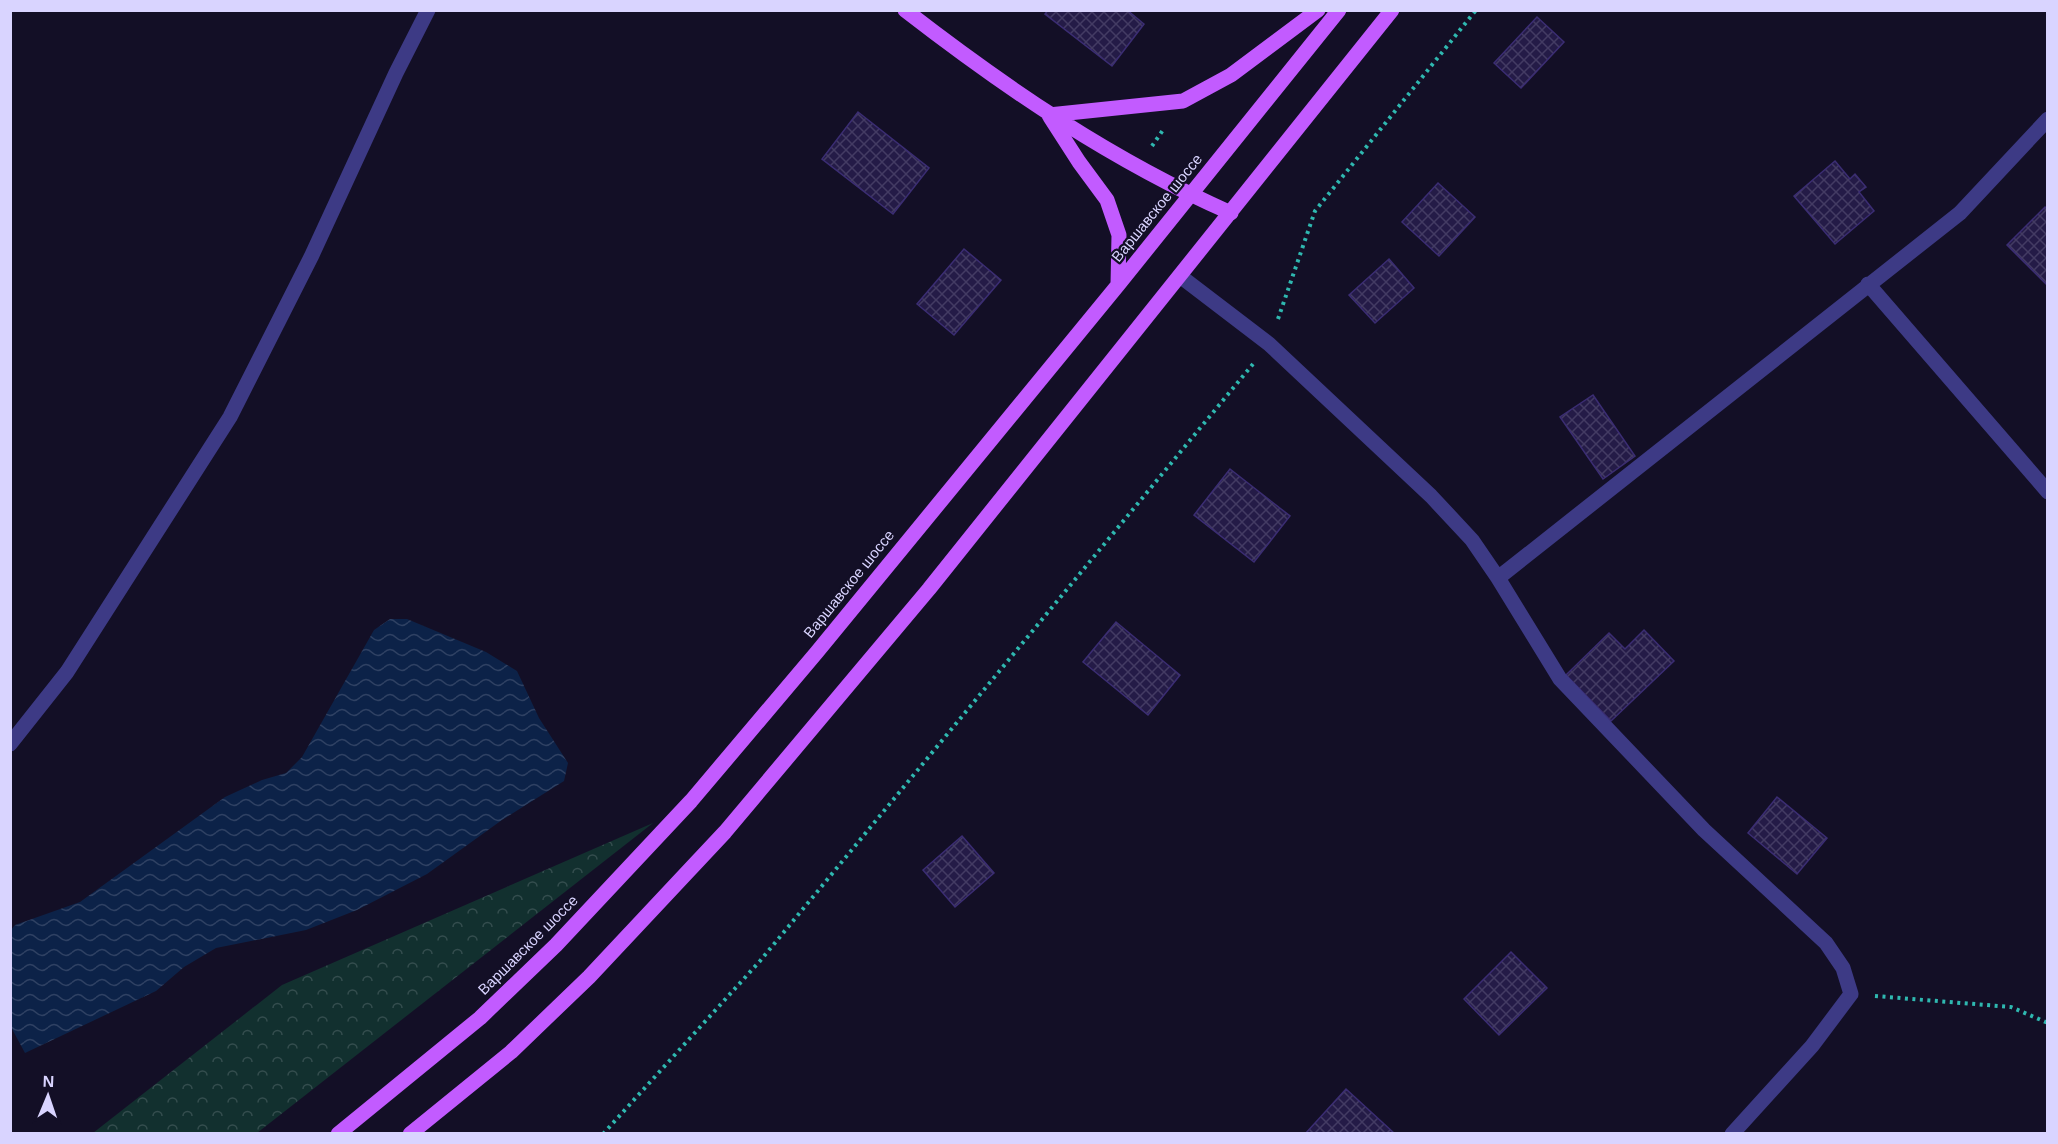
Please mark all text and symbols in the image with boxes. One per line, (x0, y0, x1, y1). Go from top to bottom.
street label: Варшавское шоссе (1108, 150, 1205, 265)
street label: Варшавское шоссе (800, 526, 897, 641)
street label: Варшавское шоссе (474, 891, 581, 998)
north arrow (18, 1066, 78, 1126)
text: N (42, 1073, 55, 1090)

